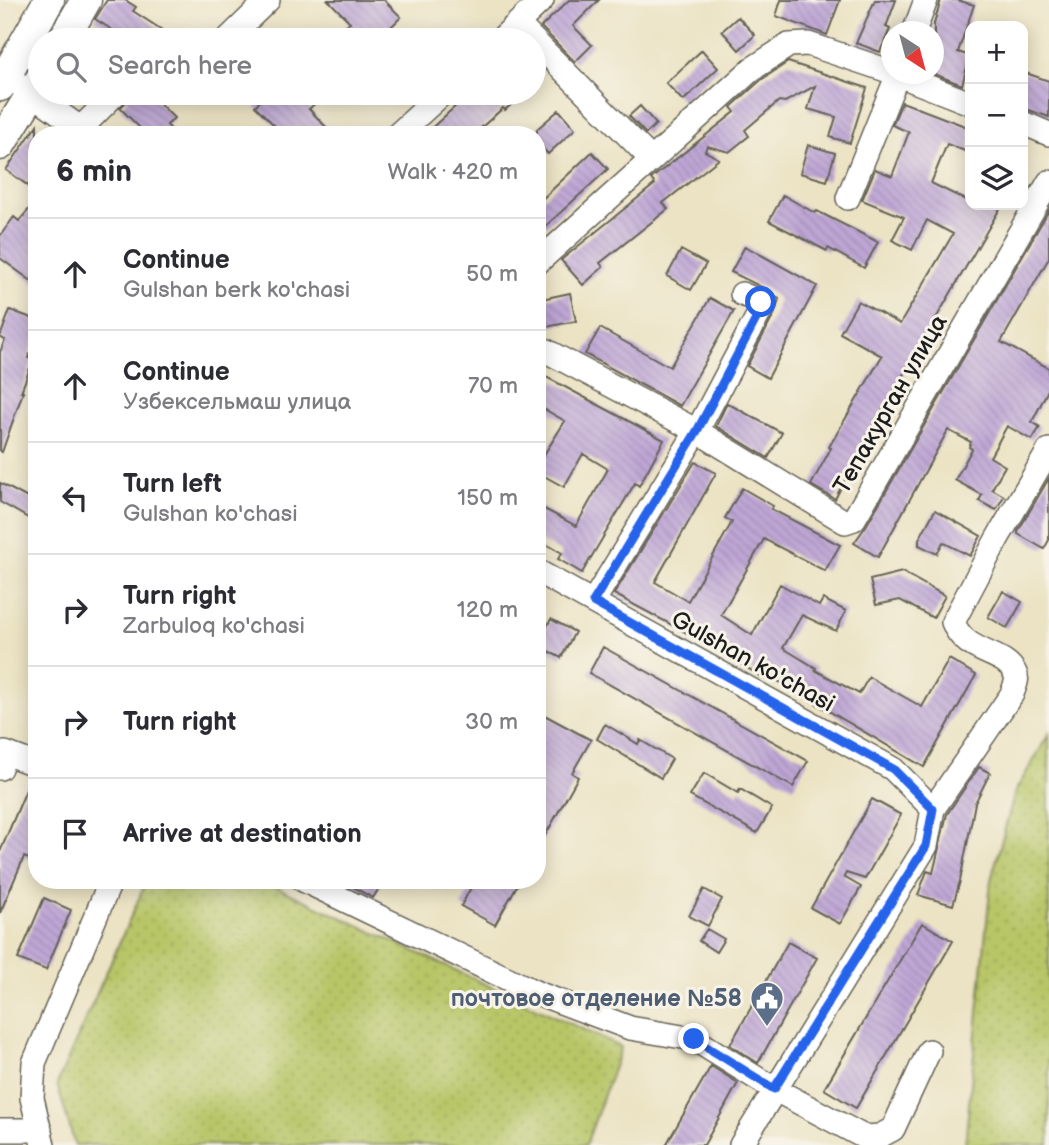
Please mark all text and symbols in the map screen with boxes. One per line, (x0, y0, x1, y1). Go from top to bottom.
north arrow (881, 21, 944, 84)
map controls (965, 21, 1028, 210)
button: + (965, 21, 1028, 84)
search box (28, 28, 546, 105)
icon: search (52, 48, 90, 86)
text: Search here (108, 51, 252, 82)
button: − (965, 84, 1028, 147)
button: layers (965, 147, 1028, 210)
text: 6 min (56, 154, 132, 190)
text: Walk · 420 m (388, 158, 518, 186)
text: Continue (123, 245, 230, 276)
icon: ahead (56, 255, 94, 293)
text: 50 m (466, 260, 518, 288)
text: Gulshan berk ko'chasi (123, 276, 350, 304)
route start (745, 286, 776, 317)
street label: Тепакурган улица (827, 309, 954, 499)
text: Continue (123, 357, 230, 388)
icon: ahead (56, 367, 94, 405)
text: 70 m (468, 372, 518, 400)
text: Узбексельмаш улица (123, 388, 351, 416)
text: Turn left (123, 469, 222, 500)
icon: left (56, 479, 94, 517)
text: 150 m (457, 484, 518, 512)
text: Gulshan ko'chasi (123, 500, 298, 528)
text: Turn right (123, 581, 236, 612)
icon: right (56, 591, 94, 629)
text: 120 m (457, 596, 518, 624)
street label: Gulshan ko'chasi (666, 605, 839, 718)
text: Zarbuloq ko'chasi (123, 612, 305, 640)
icon: right (56, 703, 94, 741)
text: Turn right (123, 707, 236, 738)
text: 30 m (465, 708, 518, 736)
icon: arrive (56, 815, 94, 853)
text: Arrive at destination (123, 819, 362, 850)
public building icon: почтовое отделение №58 (748, 979, 786, 1028)
place label: почтовое отделение №58 (451, 984, 742, 1013)
route end (678, 1023, 709, 1054)

